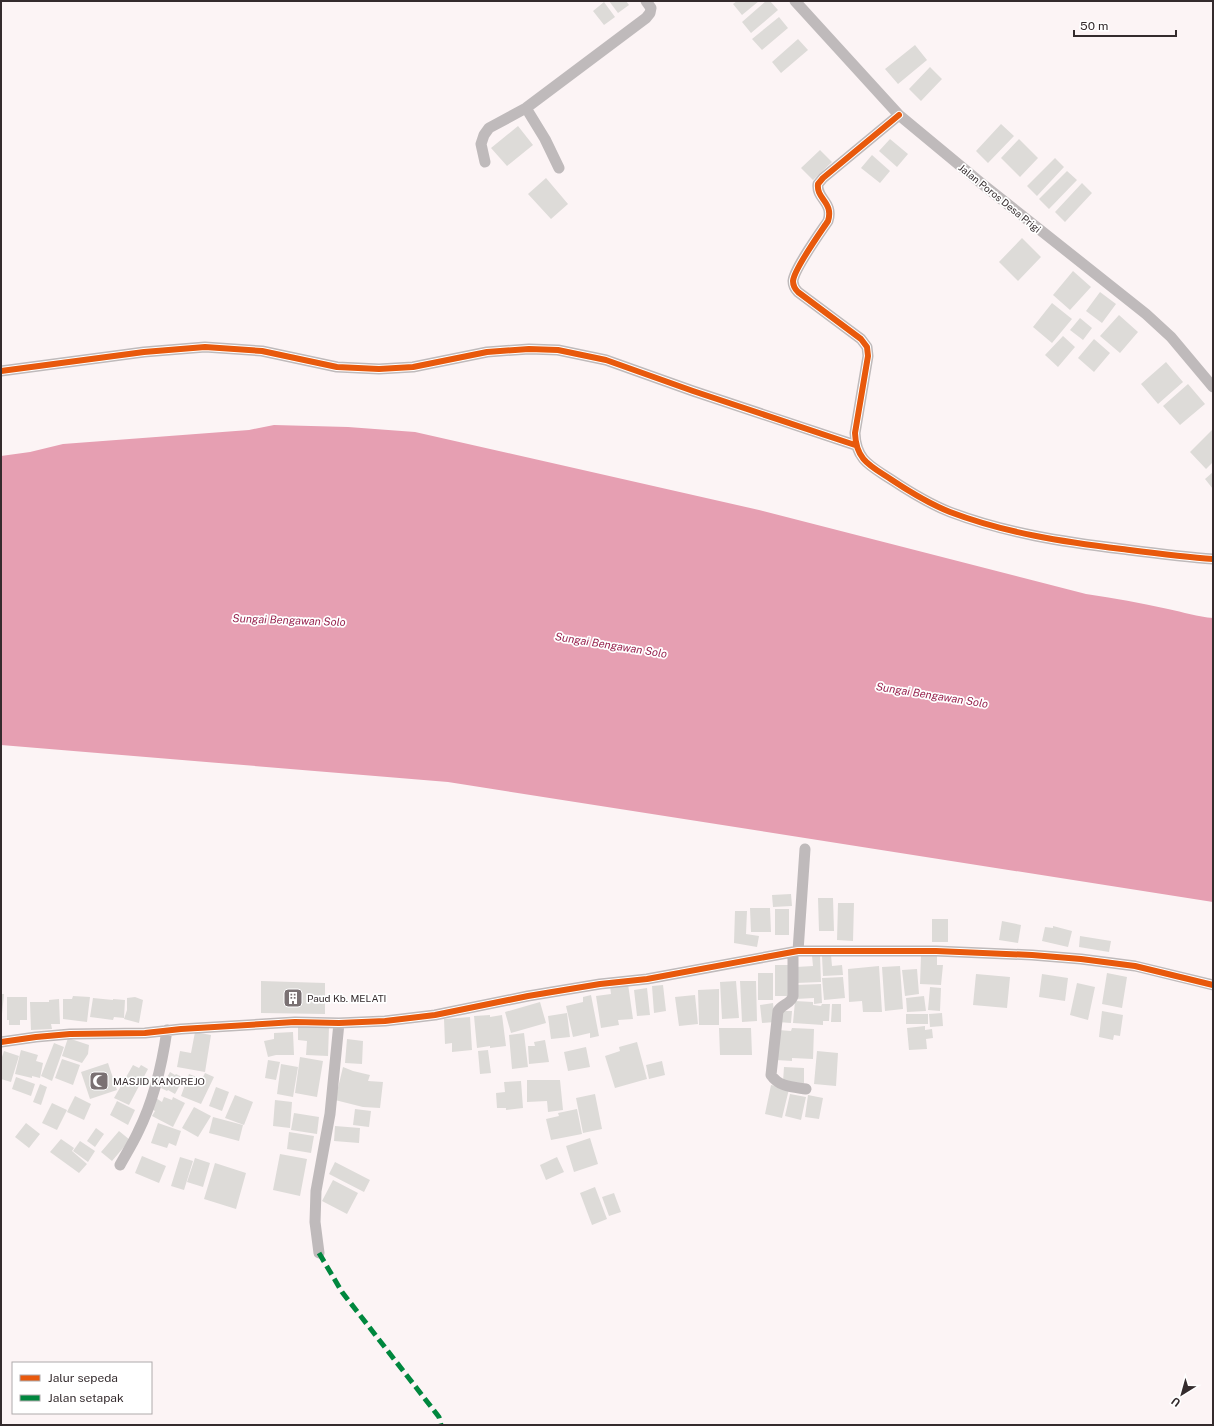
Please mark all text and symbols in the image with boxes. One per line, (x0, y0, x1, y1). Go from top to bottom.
scale bar (1074, 12, 1176, 38)
text: 50 m (1080, 19, 1108, 33)
street label: Jalan Poros Desa Prigi (957, 161, 1043, 235)
water label: Sungai Bengawan Solo (232, 612, 346, 628)
water label: Sungai Bengawan Solo (554, 630, 668, 660)
water label: Sungai Bengawan Solo (875, 680, 989, 710)
building icon: Paud Kb. MELATI (282, 987, 304, 1009)
place label: Paud Kb. MELATI (307, 992, 386, 1004)
mosque icon: MASJID KANOREJO (88, 1070, 110, 1092)
place label: MASJID KANOREJO (113, 1075, 205, 1087)
legend (12, 1362, 152, 1414)
text: Jalur sepeda (48, 1371, 118, 1385)
north arrow (1162, 1374, 1202, 1414)
text: Jalan setapak (48, 1391, 124, 1405)
text: U (1169, 1395, 1183, 1409)

